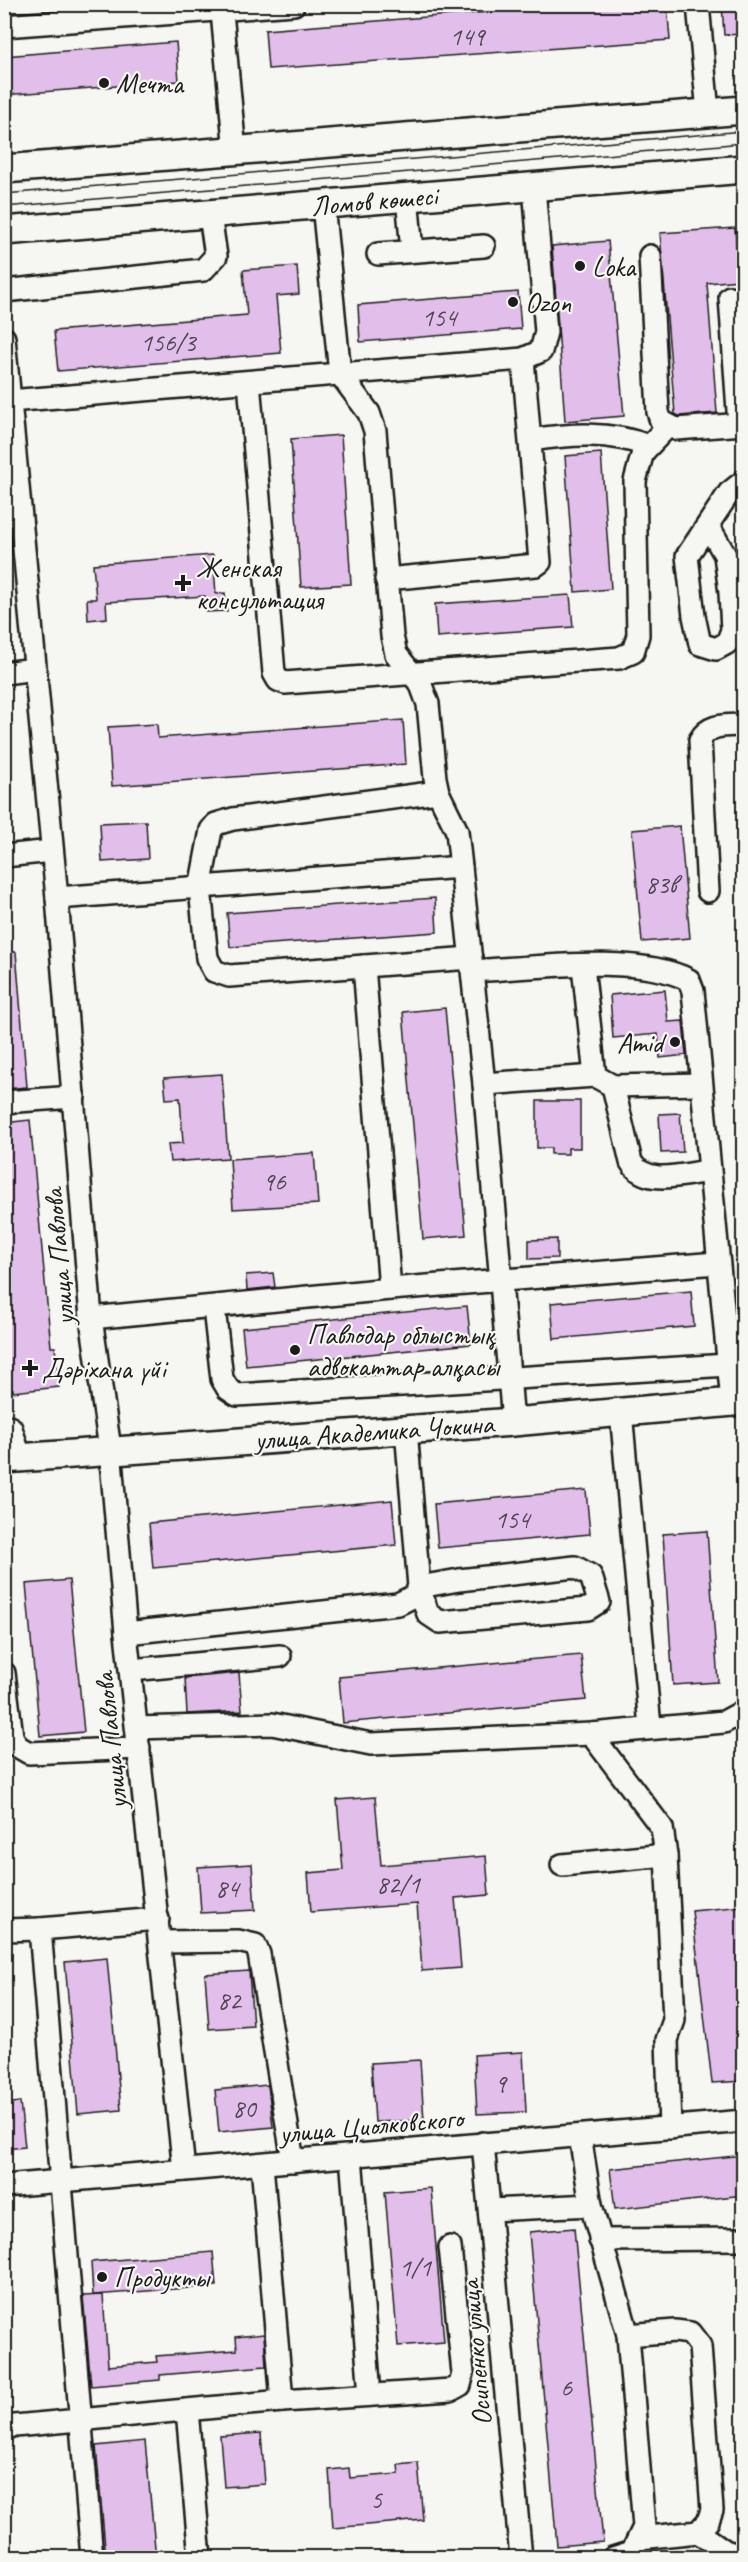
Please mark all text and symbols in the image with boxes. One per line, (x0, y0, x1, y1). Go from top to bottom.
house number: 149 (449, 20, 487, 53)
place label: Мечта (116, 66, 185, 101)
marker: Мечта (97, 76, 111, 90)
street label: Ломов көшесі (309, 177, 443, 223)
place label: Loka (592, 249, 637, 284)
marker: Loka (573, 259, 587, 273)
place label: Ozon (525, 285, 571, 320)
marker: Ozon (506, 295, 520, 309)
house number: 154 (421, 301, 459, 334)
house number: 156/3 (140, 326, 198, 359)
place label: Женская консультация (196, 550, 325, 617)
marker: Женская консультация (174, 574, 192, 592)
house number: 83в (645, 868, 683, 901)
place label: Amid (617, 1025, 667, 1060)
marker: Amid (668, 1035, 682, 1049)
house number: 96 (262, 1165, 287, 1198)
street label: улица Павлова (35, 1185, 82, 1329)
place label: Павлодар облыстық адвокаттар алқасы (307, 1317, 501, 1384)
marker: Павлодар облыстық адвокаттар алқасы (288, 1343, 302, 1357)
place label: Дәріхана үйі (42, 1351, 170, 1386)
marker: Дәріхана үйі (23, 1361, 37, 1375)
street label: улица Академика Чокина (251, 1406, 496, 1457)
house number: 154 (494, 1503, 532, 1536)
street label: улица Павлова (86, 1668, 135, 1813)
house number: 82/1 (376, 1868, 421, 1901)
house number: 84 (215, 1872, 241, 1905)
house number: 82 (217, 1984, 243, 2017)
house number: 9 (494, 2067, 508, 2100)
house number: 80 (232, 2092, 258, 2125)
street label: улица Циолковского (276, 2100, 467, 2151)
house number: 1/1 (399, 2251, 432, 2284)
place label: Продукты (114, 2260, 211, 2295)
marker: Продукты (95, 2270, 109, 2284)
street label: Осипенко улица (451, 2276, 499, 2427)
house number: 6 (560, 2371, 573, 2404)
house number: 5 (370, 2483, 383, 2516)

